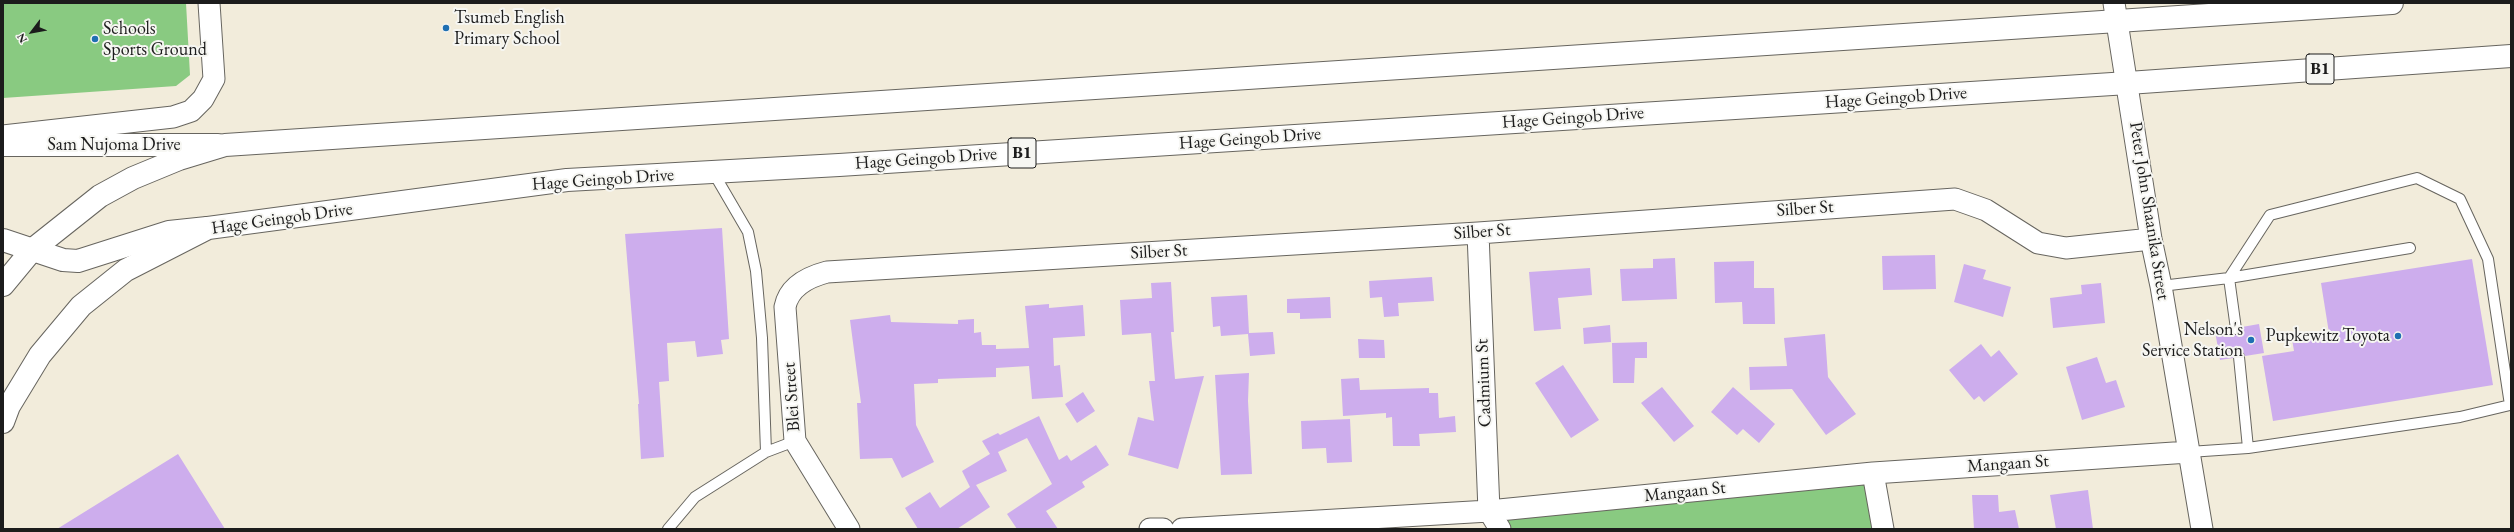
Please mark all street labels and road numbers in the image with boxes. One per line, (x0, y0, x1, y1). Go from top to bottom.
road number: B1 (2306, 54, 2334, 84)
street label: Hage Geingob Drive (1824, 82, 1968, 114)
street label: Hage Geingob Drive (1501, 102, 1645, 134)
street label: Peter John Shaanika Street (2124, 120, 2174, 302)
street label: Hage Geingob Drive (1178, 123, 1322, 155)
street label: Sam Nujoma Drive (47, 134, 181, 156)
road number: B1 (1008, 138, 1036, 168)
street label: Hage Geingob Drive (854, 143, 998, 175)
street label: Hage Geingob Drive (531, 164, 675, 196)
street label: Silber St (1776, 196, 1834, 222)
street label: Hage Geingob Drive (210, 198, 354, 240)
street label: Silber St (1453, 219, 1511, 245)
street label: Silber St (1130, 240, 1188, 264)
street label: Cadmium St (1472, 338, 1496, 428)
street label: Blei Street (779, 362, 805, 432)
street label: Mangaan St (1966, 450, 2050, 478)
street label: Mangaan St (1643, 477, 1727, 507)

